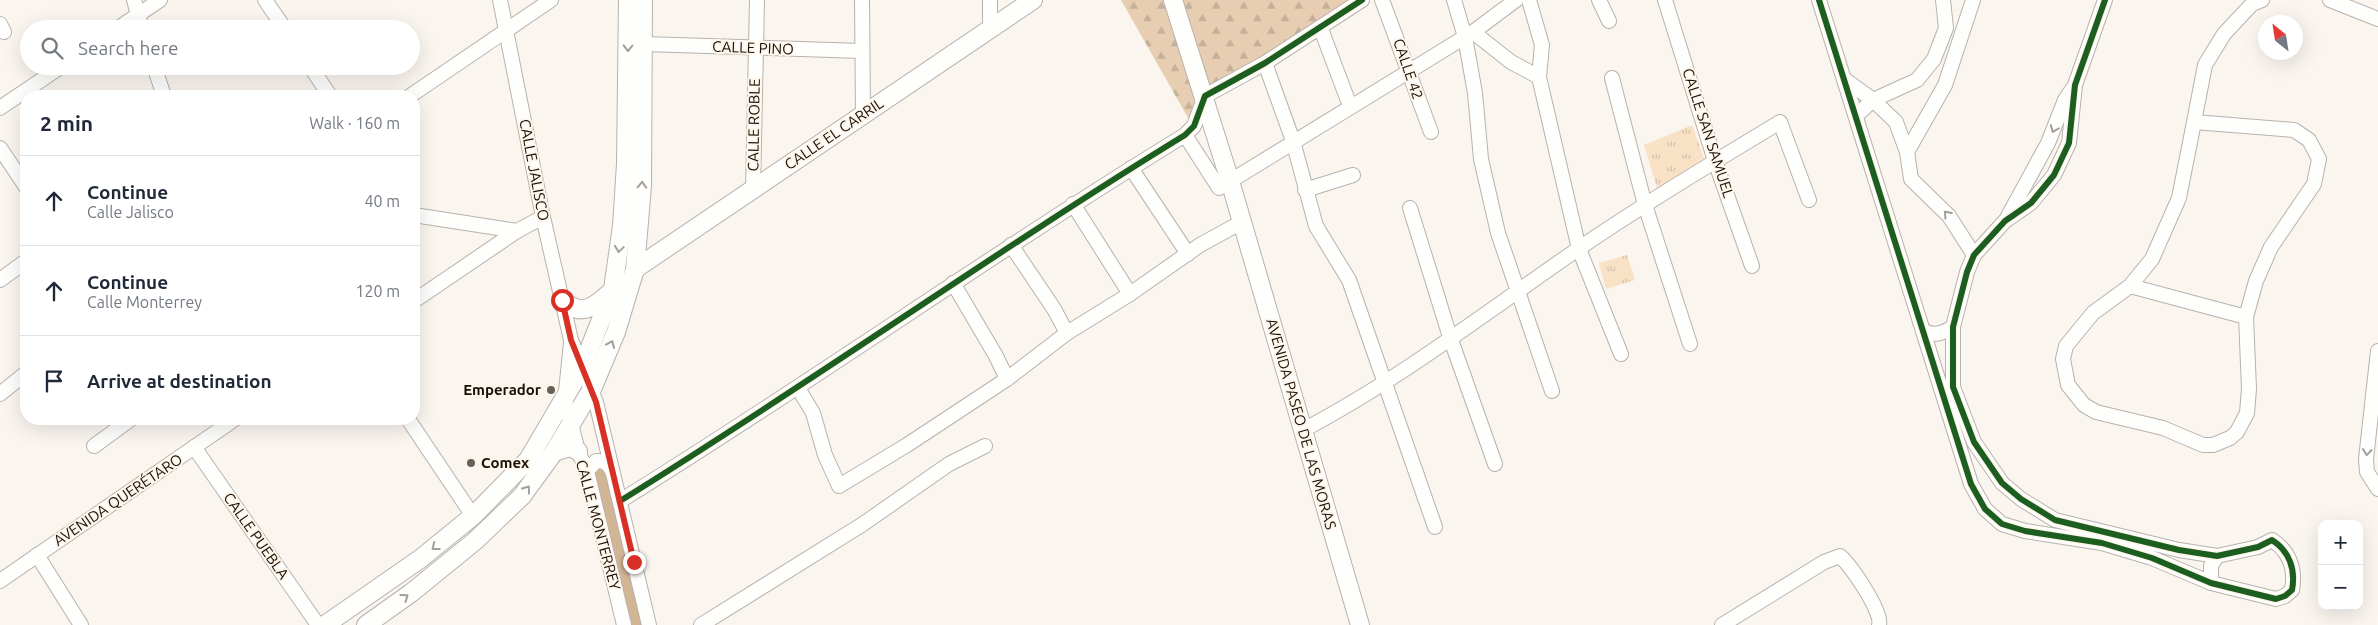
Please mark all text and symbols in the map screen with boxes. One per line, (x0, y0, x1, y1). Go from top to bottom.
north arrow (2258, 15, 2303, 60)
search box (20, 20, 420, 75)
icon: search (38, 34, 66, 62)
street label: CALLE 42 (1390, 36, 1427, 102)
text: Search here (78, 37, 178, 59)
street label: CALLE PINO (712, 38, 794, 57)
one-way arrow (622, 44, 633, 52)
street label: CALLE SAN SAMUEL (1680, 66, 1738, 200)
street label: CALLE ROBLE (744, 78, 763, 172)
street label: CALLE EL CARRIL (781, 94, 887, 173)
text: 2 min (40, 111, 93, 135)
text: Walk · 160 m (309, 114, 400, 132)
street label: CALLE JALISCO (516, 117, 553, 222)
one-way arrow (2050, 124, 2060, 133)
text: Continue (87, 181, 168, 203)
one-way arrow (636, 181, 647, 189)
icon: ahead (40, 187, 68, 215)
text: 40 m (364, 192, 400, 210)
text: Calle Jalisco (87, 203, 174, 221)
one-way arrow (1943, 211, 1952, 220)
one-way arrow (614, 245, 625, 253)
text: Continue (87, 271, 168, 293)
icon: ahead (40, 277, 68, 305)
text: 120 m (355, 282, 400, 300)
route start (551, 289, 574, 312)
text: Calle Monterrey (87, 293, 202, 311)
street label: AVENIDA PASEO DE LAS MORAS (1263, 316, 1340, 531)
one-way arrow (605, 340, 616, 349)
icon: arrive (40, 367, 68, 395)
text: Arrive at destination (87, 370, 272, 392)
place label: Emperador (463, 381, 542, 398)
marker: Emperador (545, 384, 557, 396)
one-way arrow (2362, 448, 2373, 456)
street label: AVENIDA QUERÉTARO (50, 450, 185, 549)
place label: Comex (481, 454, 529, 471)
marker: Comex (465, 457, 477, 469)
street label: CALLE MONTERREY (573, 458, 624, 592)
one-way arrow (521, 485, 530, 495)
street label: CALLE PUEBLA (220, 489, 293, 582)
map controls (2318, 520, 2363, 610)
button: + (2318, 520, 2363, 565)
one-way arrow (432, 541, 441, 549)
route end (623, 551, 646, 574)
button: − (2318, 565, 2363, 610)
one-way arrow (400, 593, 409, 603)

